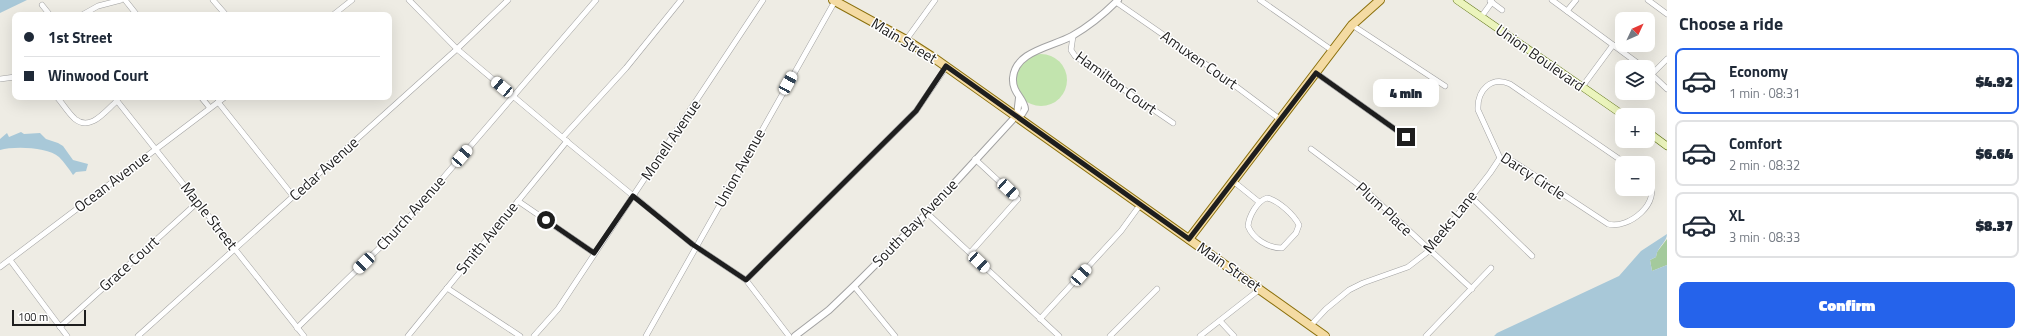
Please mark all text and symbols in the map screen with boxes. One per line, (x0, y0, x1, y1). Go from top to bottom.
text: Choose a ride (1679, 10, 1783, 37)
street label: Main Street (867, 12, 942, 70)
north arrow (1615, 12, 1655, 52)
map controls (1615, 12, 1655, 196)
street label: Union Boulevard (1491, 18, 1589, 97)
street label: Amuxen Court (1156, 25, 1243, 95)
text: 1st Street (48, 26, 112, 49)
street label: Hamilton Court (1071, 45, 1162, 120)
button: layers (1615, 60, 1655, 100)
text: Economy (1729, 60, 1788, 83)
icon: car (1681, 63, 1717, 99)
text: Winwood Court (48, 64, 148, 87)
car (777, 70, 799, 96)
text: $4.92 (1976, 70, 2013, 93)
car (489, 75, 515, 99)
callout: 4 min (1373, 79, 1439, 107)
text: 4 min (1390, 83, 1422, 103)
text: 1 min · 08:31 (1729, 83, 1800, 103)
street label: Monell Avenue (635, 95, 706, 185)
button: + (1615, 108, 1655, 148)
street label: Union Avenue (708, 124, 771, 211)
route end (1397, 128, 1415, 146)
street label: Cedar Avenue (284, 131, 363, 206)
text: Comfort (1729, 132, 1782, 155)
icon: car (1681, 135, 1717, 171)
text: $6.64 (1976, 142, 2013, 165)
car (450, 143, 474, 169)
street label: Ocean Avenue (69, 145, 154, 218)
street label: Darcy Circle (1496, 146, 1570, 205)
text: 2 min · 08:32 (1729, 155, 1800, 175)
button: − (1615, 156, 1655, 196)
street label: Church Avenue (371, 170, 451, 255)
street label: South Bay Avenue (867, 173, 963, 272)
car (995, 176, 1021, 202)
street label: Plum Place (1351, 176, 1418, 241)
street label: Maple Street (175, 177, 244, 255)
street label: Meeks Lane (1417, 185, 1482, 258)
street label: Smith Avenue (450, 196, 523, 279)
text: XL (1729, 204, 1745, 227)
icon: car (1681, 207, 1717, 243)
route start (537, 211, 555, 229)
text: $8.37 (1976, 214, 2013, 237)
text: 3 min · 08:33 (1729, 227, 1800, 247)
street label: Grace Court (94, 230, 164, 297)
street label: Main Street (1193, 236, 1267, 297)
car (966, 249, 992, 275)
car (351, 250, 377, 276)
car (1069, 262, 1093, 288)
button: Confirm (1679, 282, 2015, 328)
scale bar (12, 308, 86, 327)
text: 100 m (18, 309, 48, 325)

